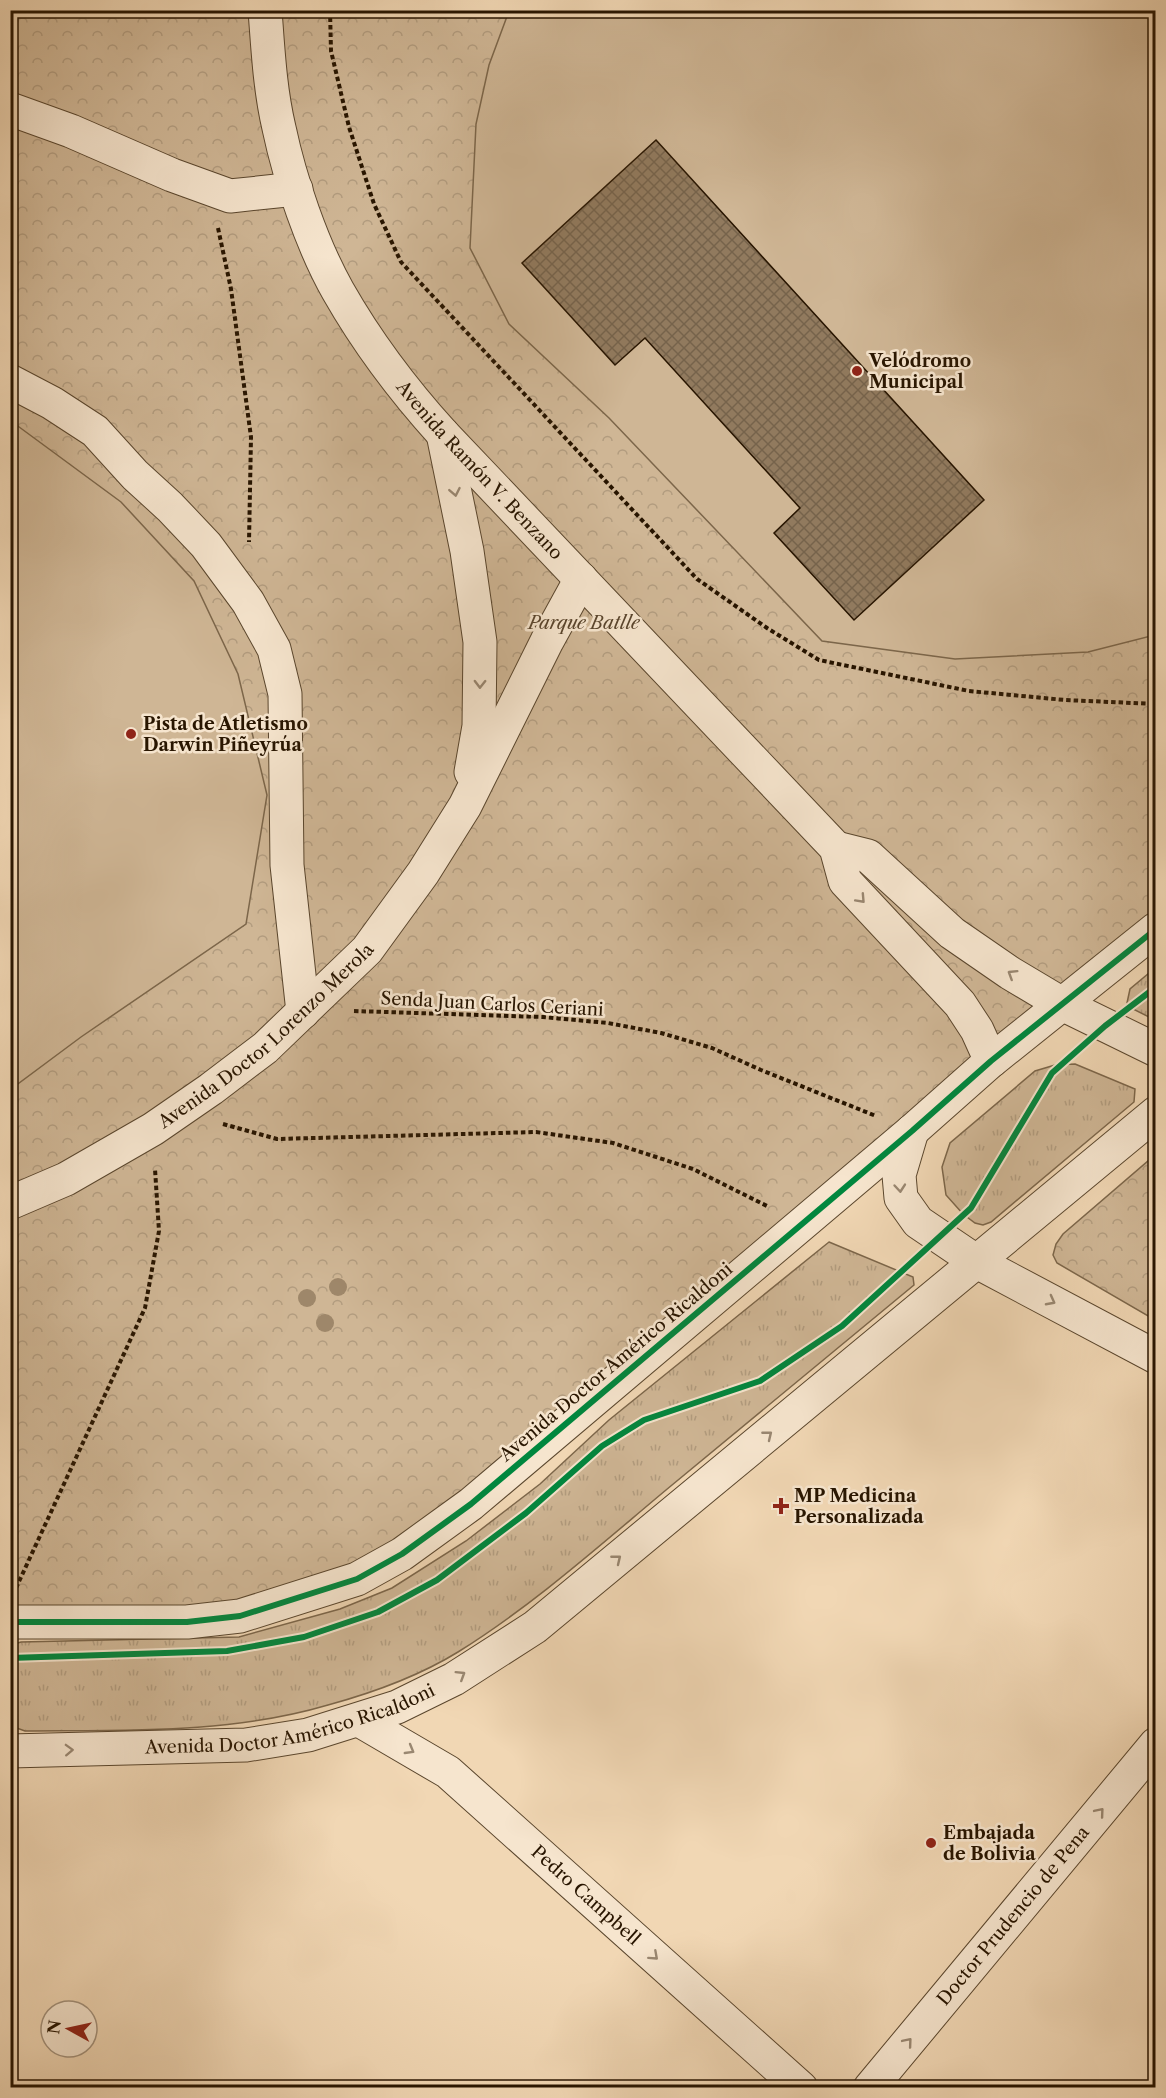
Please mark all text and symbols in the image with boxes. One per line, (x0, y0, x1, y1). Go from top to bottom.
place label: Velódromo Municipal (868, 350, 971, 393)
marker: Velódromo Municipal (850, 364, 864, 378)
street label: Avenida Ramón V. Benzano (391, 376, 567, 564)
one-way arrow (448, 486, 461, 496)
park label: Parque Batlle (526, 612, 641, 634)
one-way arrow (474, 680, 486, 689)
place label: Pista de Atletismo Darwin Piñeyrúa (143, 713, 308, 756)
marker: Pista de Atletismo Darwin Piñeyrúa (124, 727, 138, 741)
one-way arrow (854, 893, 865, 903)
street label: Avenida Doctor Lorenzo Merola (153, 939, 379, 1134)
one-way arrow (1008, 970, 1019, 981)
street label: Senda Juan Carlos Ceriani (380, 987, 605, 1021)
one-way arrow (894, 1183, 907, 1192)
street label: Avenida Doctor Américo Ricaldoni (494, 1258, 737, 1467)
one-way arrow (1045, 1294, 1055, 1305)
one-way arrow (761, 1431, 772, 1442)
place label: MP Medicina Personalizada (794, 1485, 924, 1528)
marker: MP Medicina Personalizada (772, 1497, 790, 1515)
one-way arrow (610, 1555, 621, 1566)
one-way arrow (455, 1670, 465, 1682)
street label: Avenida Doctor Américo Ricaldoni (144, 1679, 439, 1759)
one-way arrow (404, 1742, 414, 1754)
one-way arrow (64, 1744, 73, 1756)
one-way arrow (1092, 1808, 1103, 1819)
street label: Doctor Prudencio de Pena (932, 1821, 1094, 2010)
place label: Embajada de Bolivia (943, 1822, 1036, 1865)
marker: Embajada de Bolivia (924, 1836, 938, 1850)
street label: Pedro Campbell (527, 1841, 645, 1950)
one-way arrow (648, 1949, 658, 1960)
north arrow (39, 1999, 99, 2059)
text: N (43, 2019, 65, 2035)
one-way arrow (901, 2038, 912, 2049)

